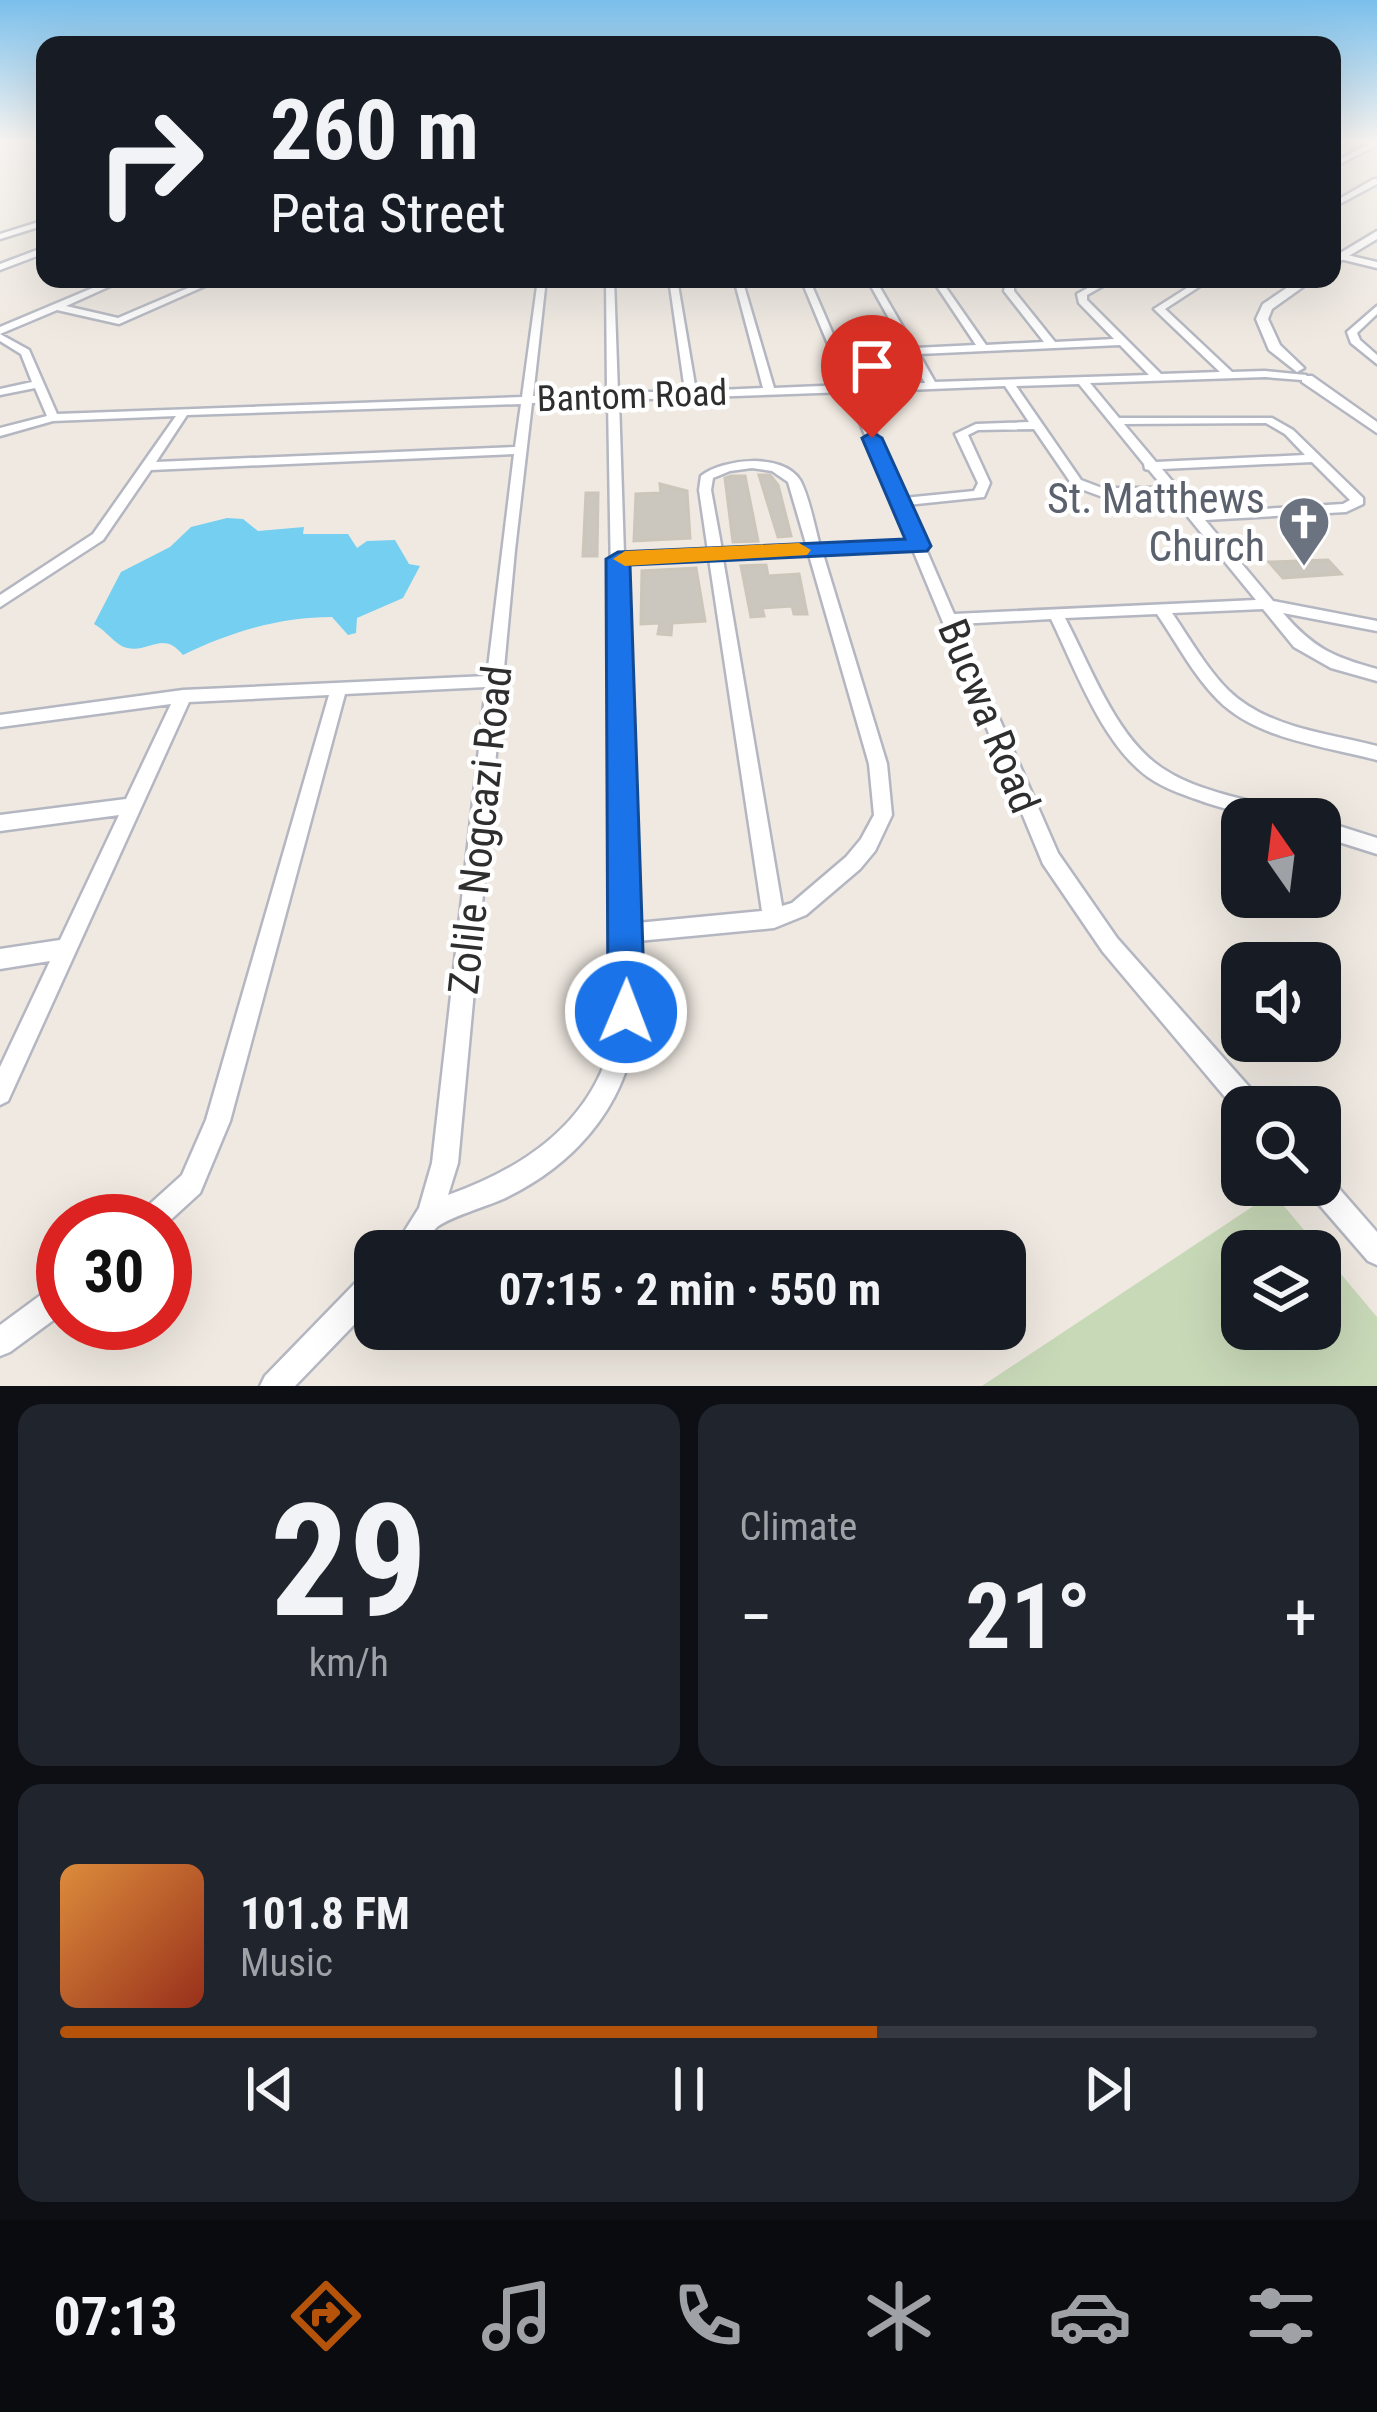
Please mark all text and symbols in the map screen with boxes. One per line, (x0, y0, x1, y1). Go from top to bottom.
text: 260 m (270, 81, 479, 180)
icon: right (72, 84, 228, 240)
text: Peta Street (270, 182, 506, 245)
pin (821, 315, 923, 438)
icon: arrive (839, 333, 905, 399)
street label: Bantom Road (536, 372, 728, 420)
place label: St. Matthews Church (1047, 474, 1265, 571)
church icon: St. Matthews Church (1276, 494, 1332, 568)
street label: Bucwa Road (928, 612, 1050, 820)
street label: Zolile Nogcazi Road (438, 663, 522, 997)
north arrow (1221, 798, 1341, 918)
map controls (1221, 798, 1341, 1350)
button: sound (1221, 942, 1341, 1062)
position arrow (563, 949, 689, 1075)
button: search (1221, 1086, 1341, 1206)
speed limit sign: 30 (36, 1194, 192, 1350)
button: layers (1221, 1230, 1341, 1350)
text: 07:15 · 2 min · 550 m (499, 1263, 881, 1316)
text: 29 (270, 1470, 428, 1653)
text: Climate (740, 1504, 857, 1550)
text: 21° (965, 1565, 1091, 1670)
text: − (740, 1579, 773, 1656)
text: + (1284, 1579, 1317, 1656)
text: km/h (309, 1640, 389, 1686)
text: 101.8 FM (240, 1887, 410, 1940)
text: Music (240, 1940, 333, 1986)
icon: previous (237, 2056, 303, 2122)
icon: pause (656, 2056, 722, 2122)
icon: next (1075, 2056, 1141, 2122)
icon: directions (284, 2274, 368, 2358)
icon: music (475, 2274, 559, 2358)
icon: phone (666, 2274, 750, 2358)
icon: climate (857, 2274, 941, 2358)
icon: car (1048, 2274, 1132, 2358)
icon: filters (1239, 2274, 1323, 2358)
text: 07:13 (54, 2285, 177, 2348)

